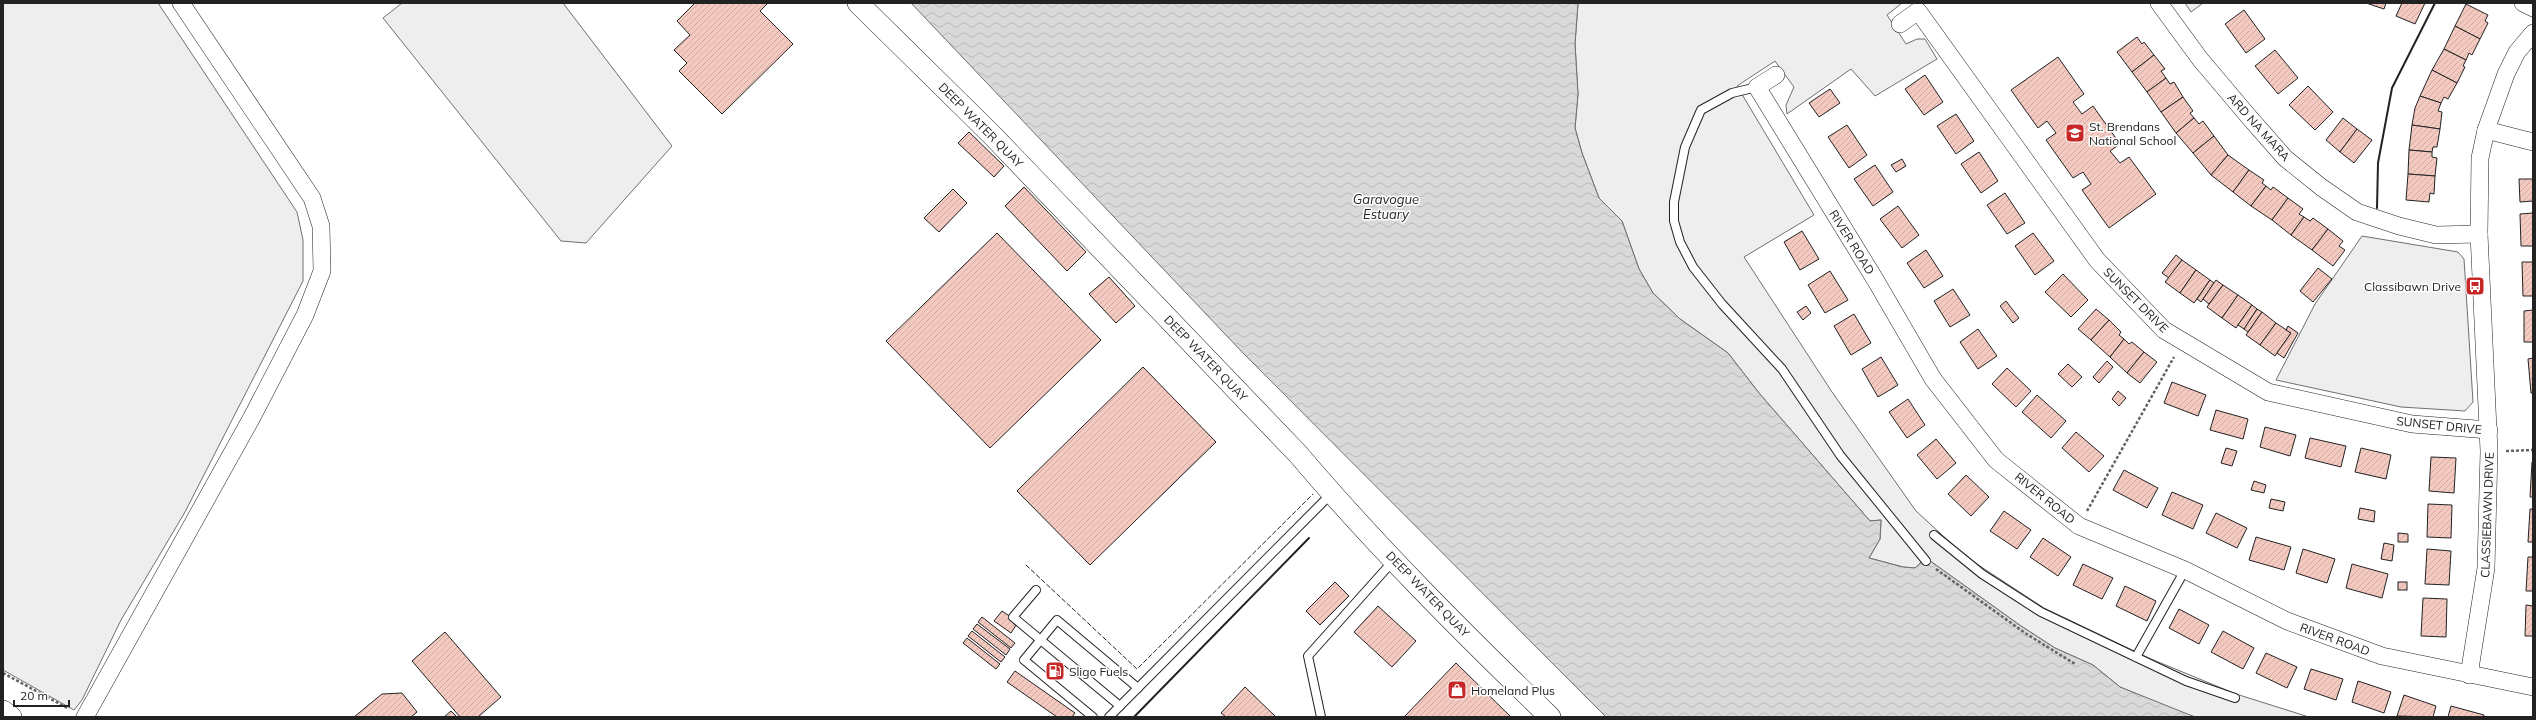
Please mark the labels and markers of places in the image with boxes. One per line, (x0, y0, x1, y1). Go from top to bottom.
place label: St. Brendans National School (2089, 119, 2176, 148)
school or university icon: St. Brendans National School (2064, 122, 2086, 144)
bus stop icon: Classibawn Drive (2464, 275, 2486, 297)
place label: Classibawn Drive (2364, 279, 2461, 294)
fuel station icon: Sligo Fuels (1044, 660, 1066, 682)
place label: Sligo Fuels (1069, 664, 1128, 679)
shop icon: Homeland Plus (1446, 679, 1468, 701)
place label: Homeland Plus (1471, 683, 1555, 698)

